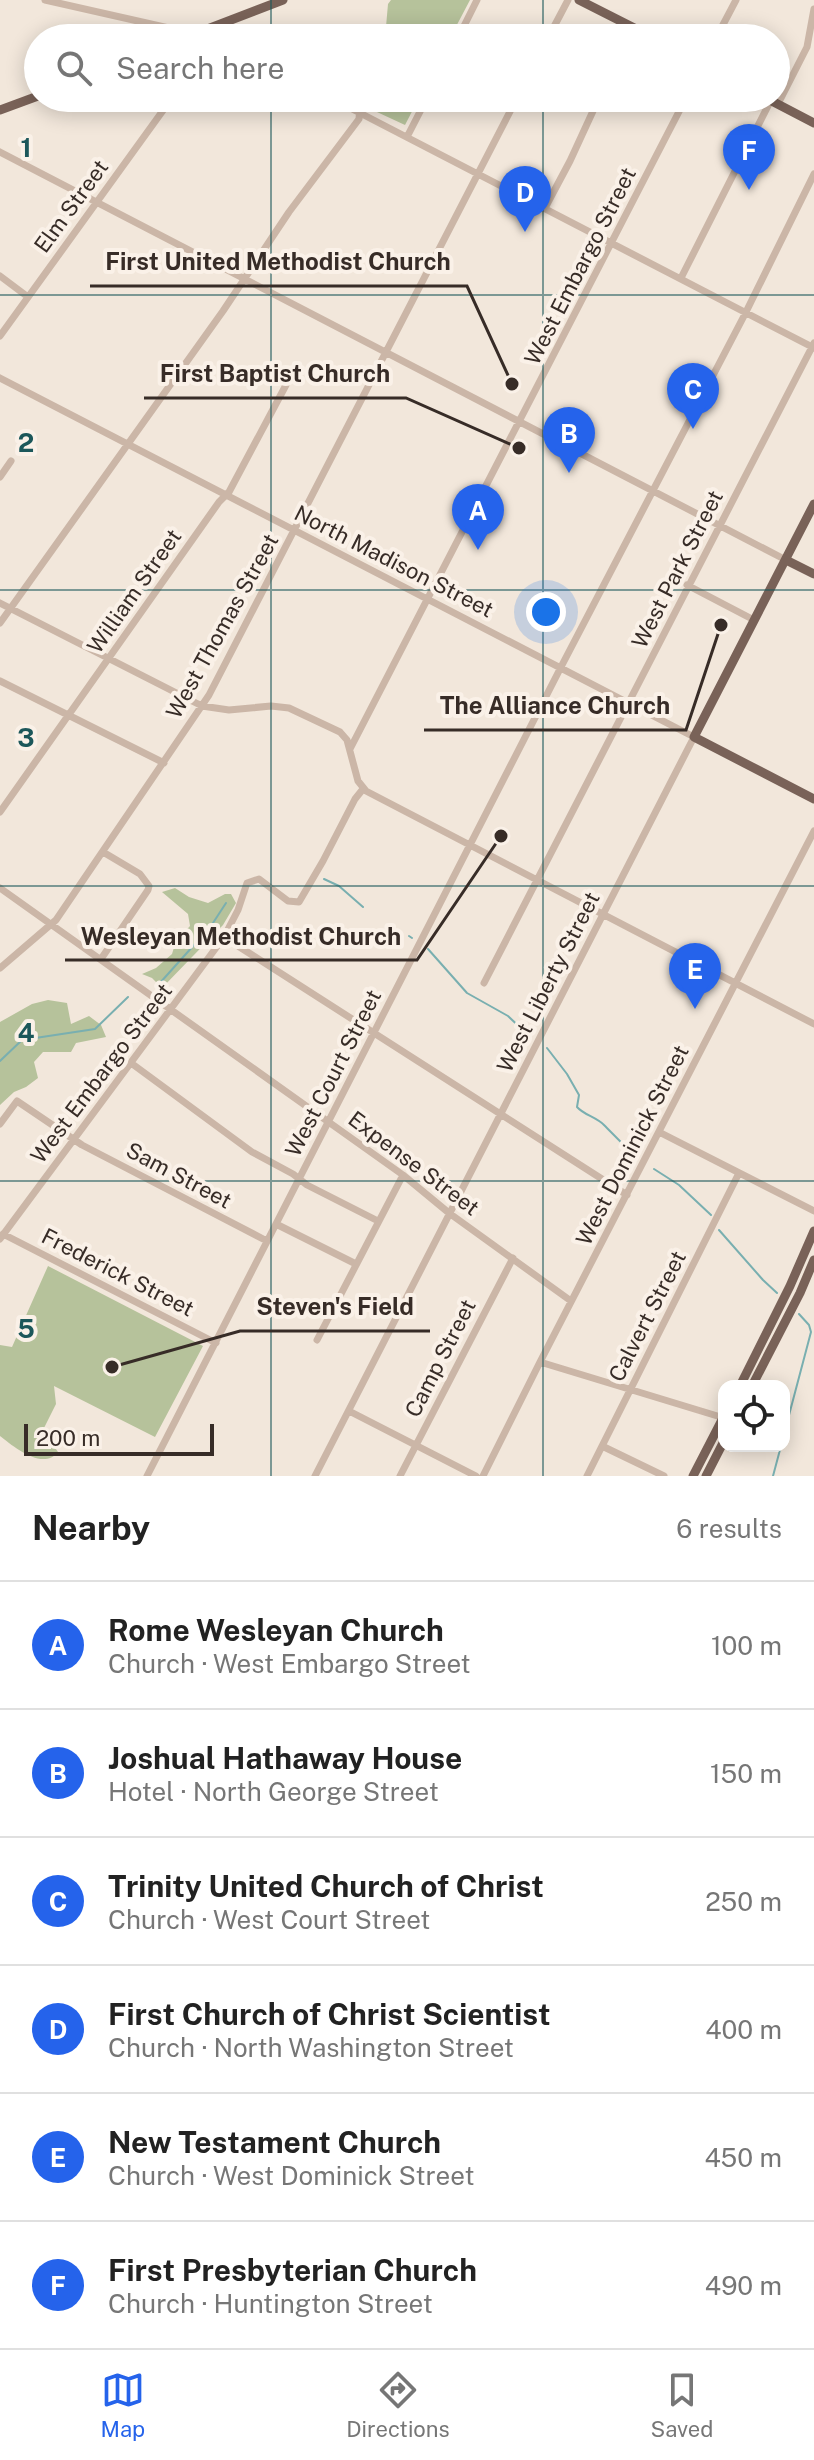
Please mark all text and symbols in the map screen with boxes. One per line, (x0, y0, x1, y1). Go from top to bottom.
search box (24, 24, 790, 112)
icon: search (52, 46, 96, 90)
text: Search here (116, 50, 284, 86)
pin: F (723, 124, 775, 190)
text: 1 (20, 132, 32, 163)
street label: Elm Street (29, 154, 113, 258)
street label: West Embargo Street (519, 163, 641, 369)
pin: D (499, 166, 551, 232)
callout: First United Methodist Church (90, 238, 467, 286)
text: First United Methodist Church (105, 247, 451, 275)
callout: First Baptist Church (144, 350, 406, 398)
text: First Baptist Church (160, 359, 390, 387)
pin: C (667, 363, 719, 429)
pin: B (543, 407, 595, 473)
text: 2 (18, 427, 34, 458)
pin: A (452, 484, 504, 550)
street label: West Park Street (626, 486, 728, 652)
street label: North Madison Street (290, 499, 498, 623)
street label: William Street (82, 524, 186, 658)
street label: West Thomas Street (160, 529, 284, 723)
your location (526, 592, 566, 632)
callout: The Alliance Church (424, 682, 686, 730)
text: The Alliance Church (440, 691, 670, 719)
text: 3 (17, 722, 35, 753)
street label: West Liberty Street (491, 887, 605, 1077)
callout: Wesleyan Methodist Church (65, 912, 417, 960)
text: Wesleyan Methodist Church (81, 922, 401, 950)
pin: E (669, 943, 721, 1009)
street label: West Embargo Street (25, 978, 177, 1168)
street label: West Court Street (280, 985, 386, 1161)
text: 4 (17, 1017, 35, 1048)
street label: West Dominick Street (570, 1040, 694, 1250)
street label: Expense Street (343, 1105, 485, 1221)
street label: Sam Street (122, 1136, 236, 1214)
street label: Frederick Street (38, 1222, 198, 1322)
street label: Calvert Street (603, 1246, 691, 1386)
callout: Steven's Field (240, 1283, 430, 1331)
text: Steven's Field (256, 1292, 414, 1320)
street label: Camp Street (399, 1295, 481, 1421)
text: 5 (17, 1313, 35, 1344)
map controls (718, 1380, 790, 1452)
button: locate (718, 1380, 790, 1452)
scale bar (24, 1420, 214, 1456)
text: 200 m (36, 1425, 100, 1451)
text: Nearby (32, 1508, 150, 1548)
text: 6 results (676, 1513, 782, 1544)
text: Rome Wesleyan Church (108, 1612, 444, 1648)
text: A (49, 1630, 67, 1661)
text: 100 m (711, 1630, 782, 1661)
text: Church · West Embargo Street (108, 1648, 471, 1679)
text: Joshual Hathaway House (108, 1740, 462, 1776)
text: B (49, 1758, 67, 1789)
text: 150 m (710, 1758, 782, 1789)
text: Hotel · North George Street (108, 1776, 439, 1807)
text: Trinity United Church of Christ (108, 1868, 544, 1904)
text: C (49, 1886, 67, 1917)
text: 250 m (705, 1886, 782, 1917)
text: Church · West Court Street (108, 1904, 430, 1935)
text: First Church of Christ Scientist (108, 1996, 550, 2032)
text: D (49, 2014, 67, 2045)
text: 400 m (705, 2014, 782, 2045)
text: Church · North Washington Street (108, 2032, 514, 2063)
text: New Testament Church (108, 2124, 441, 2160)
text: E (50, 2142, 66, 2173)
text: 450 m (705, 2142, 782, 2173)
text: Church · West Dominick Street (108, 2160, 475, 2191)
text: First Presbyterian Church (108, 2252, 477, 2288)
text: F (50, 2270, 66, 2301)
text: 490 m (705, 2270, 782, 2301)
text: Church · Huntington Street (108, 2288, 433, 2319)
tab: Map (101, 2368, 145, 2442)
tab: Directions (346, 2368, 450, 2442)
tab: Saved (651, 2368, 713, 2442)

